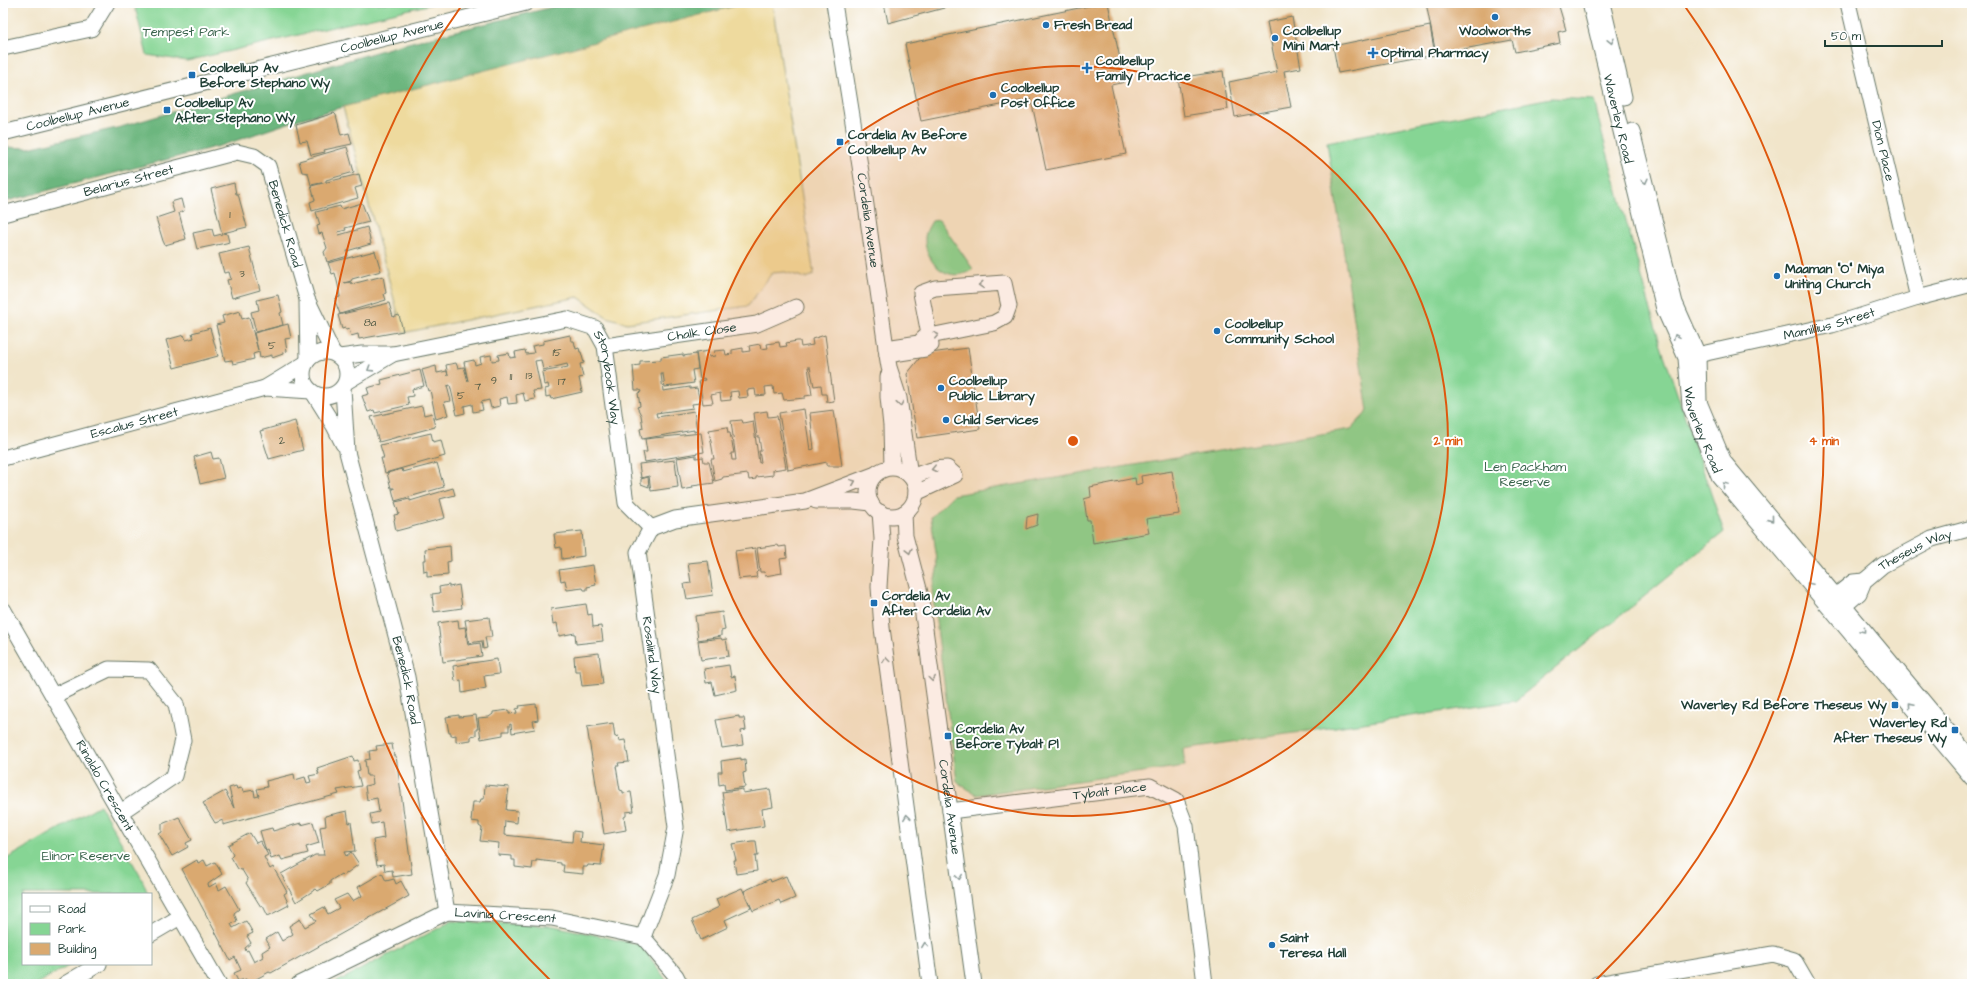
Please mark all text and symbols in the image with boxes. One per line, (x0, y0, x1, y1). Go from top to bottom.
marker: Woolworths (1490, 12, 1500, 22)
street label: Coolbellup Avenue (339, 15, 446, 58)
place label: Fresh Bread (1054, 16, 1132, 34)
marker: Fresh Bread (1041, 20, 1051, 30)
place label: Coolbellup Mini Mart (1283, 22, 1342, 55)
place label: Woolworths (1458, 22, 1532, 40)
scale bar (1825, 22, 1942, 48)
park label: Tempest Park (143, 23, 229, 41)
text: 50 m (1831, 28, 1862, 45)
marker: Coolbellup Mini Mart (1270, 33, 1280, 43)
one-way arrow (1606, 38, 1614, 44)
place label: Optimal Pharmacy (1381, 44, 1490, 63)
marker: Optimal Pharmacy (1368, 48, 1378, 58)
place label: Coolbellup Family Practice (1096, 52, 1191, 86)
place label: Coolbellup Av Before Stephano Wy (200, 59, 331, 93)
marker: Coolbellup Family Practice (1081, 62, 1093, 74)
marker: Coolbellup Av Before Stephano Wy (187, 70, 197, 80)
street label: Waverley Road (1599, 72, 1638, 165)
place label: Coolbellup Post Office (1001, 79, 1075, 112)
marker: Coolbellup Post Office (988, 90, 998, 100)
street label: Coolbellup Avenue (24, 93, 131, 136)
place label: Coolbellup Av After Stephano Wy (175, 94, 296, 128)
marker: Coolbellup Av After Stephano Wy (162, 105, 172, 115)
street label: Dion Place (1867, 119, 1899, 183)
place label: Cordelia Av Before Coolbellup Av (848, 126, 967, 160)
marker: Cordelia Av Before Coolbellup Av (835, 137, 845, 147)
street label: Belarius Street (82, 160, 176, 201)
street label: Cordelia Avenue (852, 172, 884, 269)
street label: Benedick Road (264, 178, 306, 270)
one-way arrow (1640, 178, 1648, 184)
house number: 1 (229, 207, 231, 222)
place label: Maaman "O" Miya Uniting Church (1784, 260, 1884, 295)
house number: 3 (239, 266, 245, 281)
marker: Maaman "O" Miya Uniting Church (1772, 271, 1782, 281)
one-way arrow (978, 280, 984, 289)
street label: Mamillius Street (1782, 303, 1878, 345)
house number: 8a (364, 315, 377, 330)
place label: Coolbellup Community School (1225, 315, 1334, 349)
street label: Chalk Close (666, 318, 738, 346)
marker: Coolbellup Community School (1212, 326, 1222, 336)
street label: Storybook Way (589, 327, 624, 426)
one-way arrow (933, 331, 939, 339)
one-way arrow (1673, 334, 1681, 341)
house number: 5 (268, 338, 276, 353)
house number: 15 (552, 345, 562, 360)
one-way arrow (367, 364, 374, 372)
house number: 13 (525, 368, 533, 383)
house number: 11 (510, 369, 513, 384)
place label: Coolbellup Public Library (949, 372, 1036, 406)
house number: 9 (491, 373, 497, 388)
house number: 17 (558, 374, 566, 389)
house number: 7 (475, 379, 482, 394)
marker: Coolbellup Public Library (936, 383, 946, 393)
street label: Waverley Road (1679, 386, 1726, 476)
house number: 5 (457, 388, 465, 403)
one-way arrow (895, 401, 904, 408)
street label: Escalus Street (89, 402, 181, 443)
place label: Child Services (954, 411, 1039, 429)
marker: Child Services (941, 415, 951, 425)
house number: 2 (279, 433, 286, 448)
text: 2 min (1433, 433, 1462, 450)
text: 4 min (1809, 433, 1839, 450)
centre of rings (1066, 434, 1080, 448)
park label: Len Packham Reserve (1484, 458, 1567, 491)
one-way arrow (931, 465, 937, 473)
one-way arrow (850, 479, 857, 487)
one-way arrow (1723, 482, 1730, 489)
one-way arrow (1766, 514, 1773, 521)
street label: Theseus Way (1874, 525, 1954, 575)
one-way arrow (904, 548, 913, 555)
one-way arrow (1806, 582, 1813, 589)
place label: Cordelia Av After Cordelia Av (882, 587, 991, 620)
marker: Cordelia Av After Cordelia Av (869, 598, 879, 608)
street label: Rosalind Way (637, 615, 666, 695)
one-way arrow (1858, 625, 1865, 632)
street label: Benedick Road (388, 634, 424, 726)
one-way arrow (882, 657, 891, 663)
one-way arrow (927, 676, 936, 682)
place label: Waverley Rd Before Theseus Wy (1680, 696, 1888, 715)
marker: Waverley Rd Before Theseus Wy (1890, 700, 1900, 710)
one-way arrow (1909, 702, 1916, 709)
place label: Waverley Rd After Theseus Wy (1833, 714, 1948, 748)
place label: Cordelia Av Before Tybalt Pl (956, 720, 1059, 754)
marker: Waverley Rd After Theseus Wy (1950, 725, 1960, 735)
marker: Cordelia Av Before Tybalt Pl (943, 731, 953, 741)
street label: Rinaldo Crescent (71, 737, 139, 835)
street label: Cordelia Avenue (934, 758, 965, 856)
street label: Tybalt Place (1072, 778, 1148, 805)
one-way arrow (903, 814, 912, 820)
park label: Elinor Reserve (42, 847, 130, 865)
one-way arrow (954, 874, 963, 880)
legend (22, 893, 152, 965)
text: Road (58, 901, 86, 918)
street label: Lavinia Crescent (454, 903, 559, 928)
text: Park (58, 921, 86, 938)
place label: Saint Teresa Hall (1279, 929, 1346, 962)
marker: Saint Teresa Hall (1267, 940, 1277, 950)
text: Building (58, 941, 96, 959)
one-way arrow (921, 942, 930, 948)

